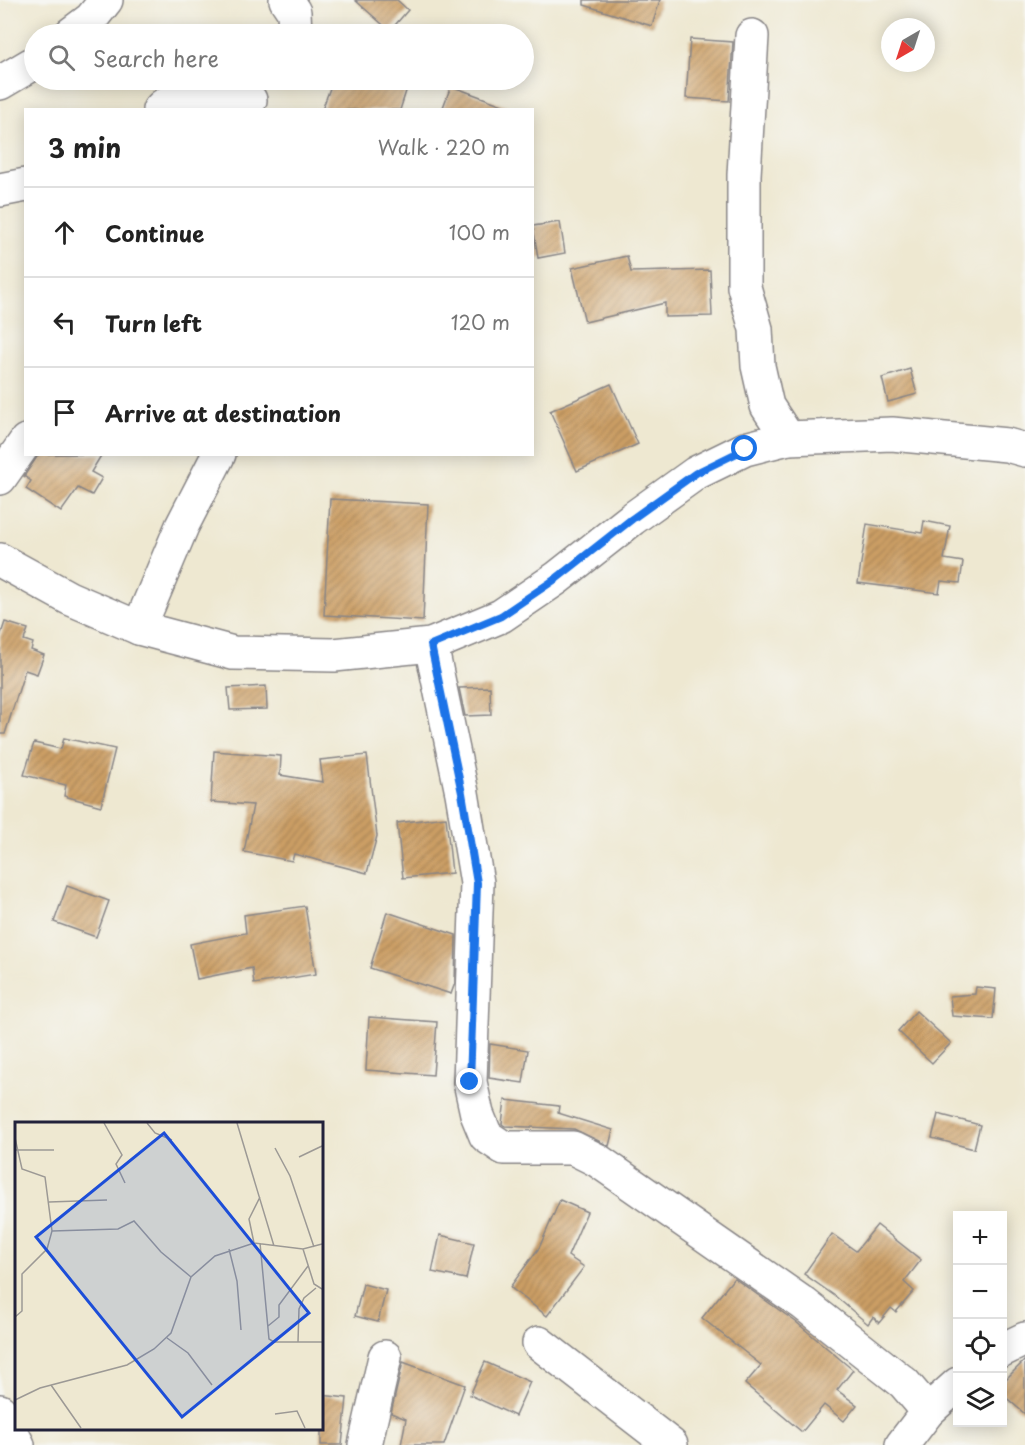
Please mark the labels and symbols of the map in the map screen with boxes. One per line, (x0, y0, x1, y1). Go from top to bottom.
north arrow (881, 18, 935, 72)
route start (731, 435, 757, 461)
route end (456, 1068, 482, 1094)
inset map (15, 1122, 322, 1430)

